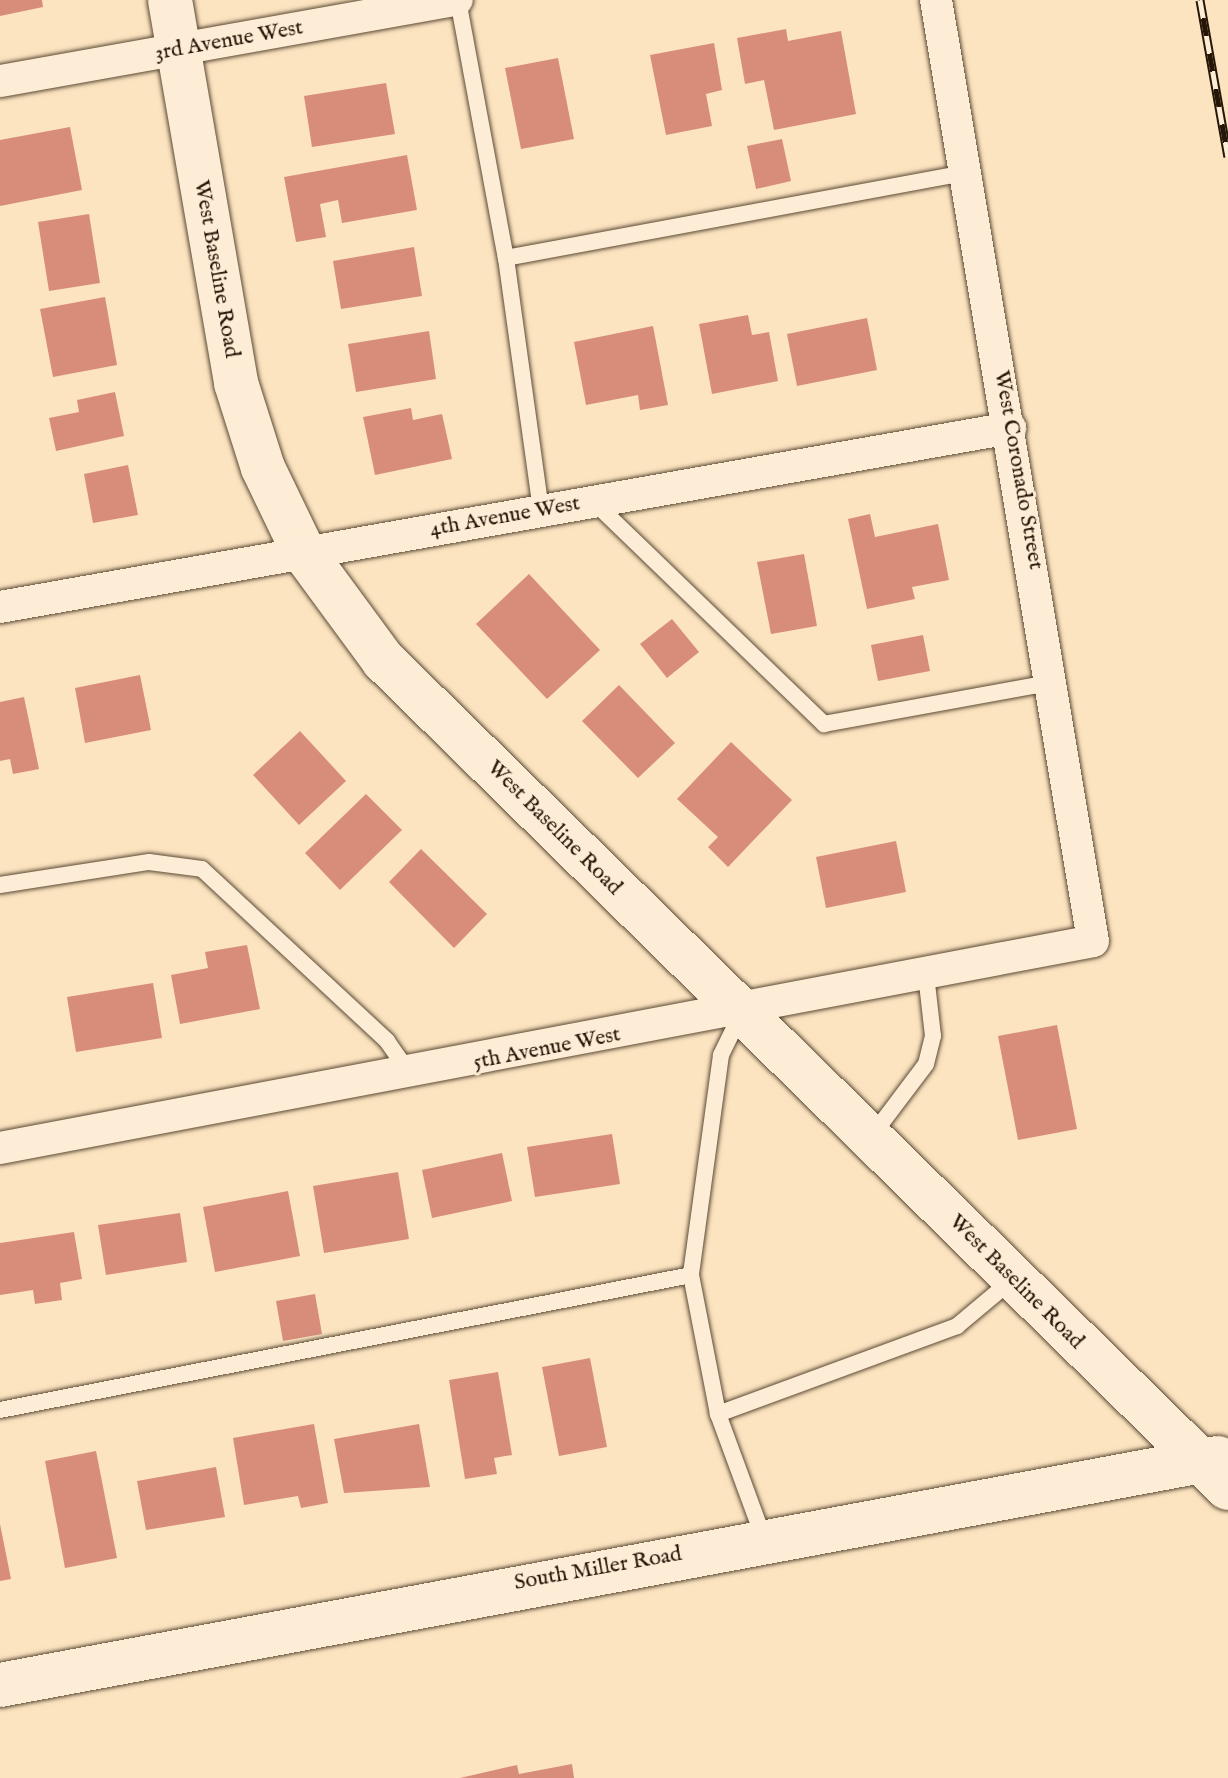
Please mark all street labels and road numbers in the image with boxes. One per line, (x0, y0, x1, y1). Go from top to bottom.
street label: 3rd Avenue West (153, 15, 305, 67)
street label: West Baseline Road (187, 178, 245, 360)
street label: West Coronado Street (987, 368, 1049, 572)
street label: 4th Avenue West (428, 491, 582, 543)
street label: West Baseline Road (481, 755, 627, 901)
street label: 5th Avenue West (471, 1022, 623, 1076)
street label: West Baseline Road (943, 1209, 1089, 1355)
street label: South Miller Road (512, 1541, 684, 1597)

